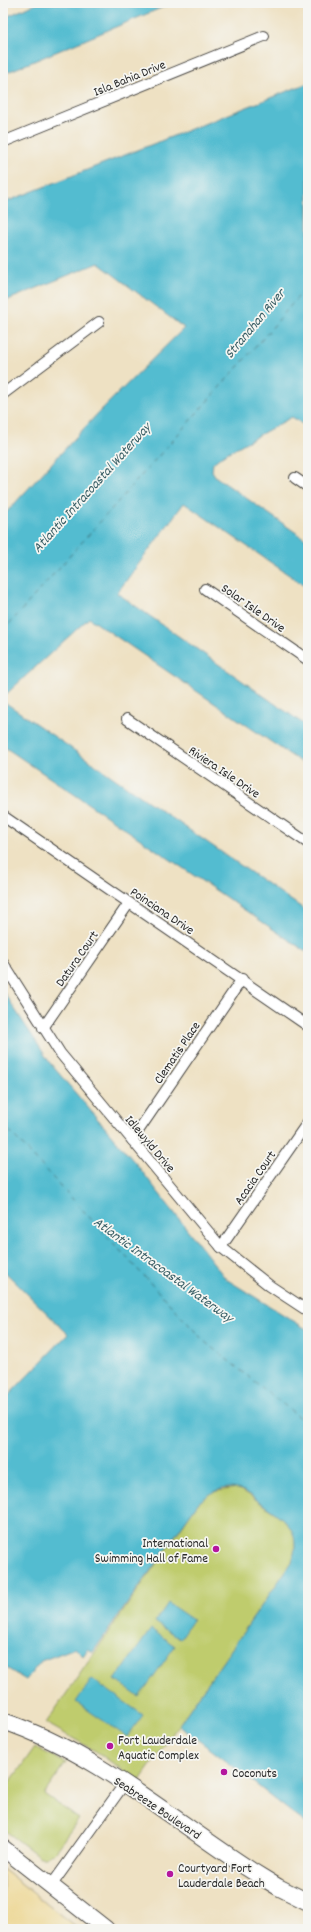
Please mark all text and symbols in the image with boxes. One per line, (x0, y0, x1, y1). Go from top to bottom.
street label: Isla Bahia Drive (91, 56, 169, 102)
water label: Stranahan River (220, 284, 292, 363)
water label: Atlantic Intracoastal Waterway (29, 417, 158, 558)
street label: Solar Isle Drive (216, 580, 289, 638)
street label: Riviera Isle Drive (184, 742, 263, 804)
street label: Poinciana Drive (126, 884, 198, 941)
street label: Datura Court (52, 927, 104, 991)
street label: Clematis Place (150, 1018, 206, 1089)
street label: Idlewyld Drive (119, 1112, 179, 1178)
street label: Acacia Court (230, 1147, 282, 1209)
water label: Atlantic Intracoastal Waterway (89, 1213, 239, 1330)
place label: International Swimming Hall of Fame (95, 1535, 208, 1569)
marker: International Swimming Hall of Fame (211, 1544, 221, 1554)
place label: Fort Lauderdale Aquatic Complex (118, 1732, 199, 1766)
marker: Fort Lauderdale Aquatic Complex (105, 1741, 115, 1751)
place label: Coconuts (232, 1765, 277, 1784)
marker: Coconuts (219, 1767, 229, 1777)
street label: Seabreeze Boulevard (109, 1773, 204, 1845)
place label: Courtyard Fort Lauderdale Beach (178, 1860, 265, 1894)
marker: Courtyard Fort Lauderdale Beach (165, 1869, 175, 1879)

